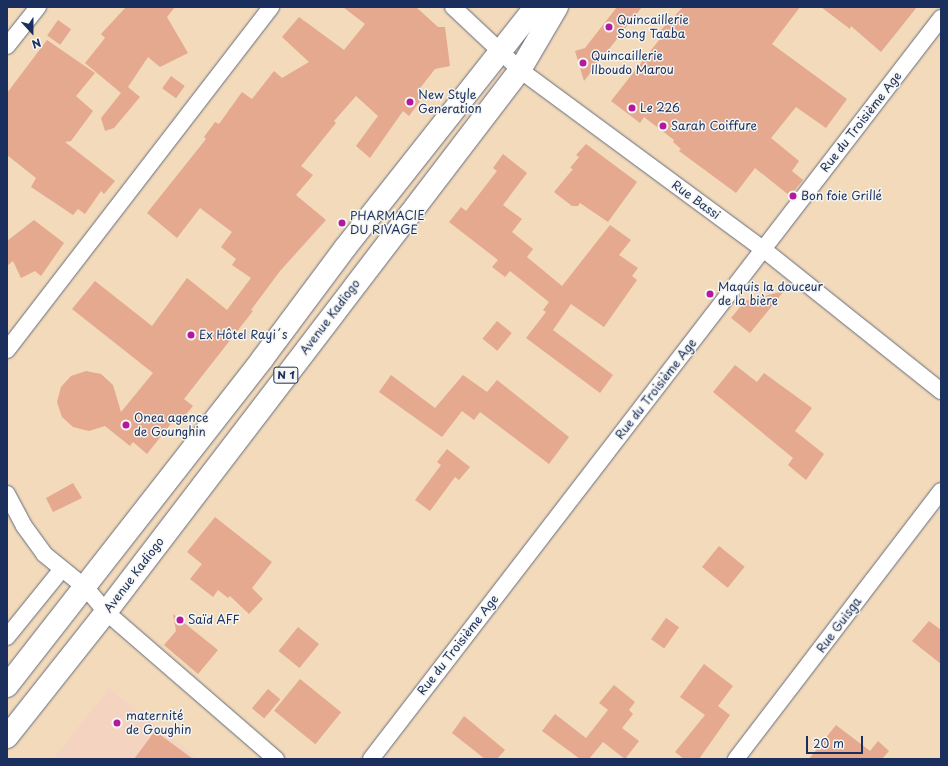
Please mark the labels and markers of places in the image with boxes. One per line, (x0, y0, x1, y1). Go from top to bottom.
place label: Quincaillerie Song Taaba (617, 13, 689, 41)
marker: Quincaillerie Song Taaba (604, 22, 614, 32)
place label: Quincaillerie Ilboudo Marou (591, 49, 674, 77)
marker: Quincaillerie Ilboudo Marou (578, 58, 588, 68)
place label: New Style Generation (418, 88, 482, 116)
marker: New Style Generation (405, 97, 415, 107)
place label: Le 226 (640, 101, 681, 115)
marker: Le 226 (627, 103, 637, 113)
place label: Sarah Coiffure (671, 119, 757, 133)
marker: Sarah Coiffure (658, 121, 668, 131)
place label: Bon foie Grillé (801, 189, 882, 203)
marker: Bon foie Grillé (788, 191, 798, 201)
place label: PHARMACIE DU RIVAGE (350, 209, 425, 237)
marker: PHARMACIE DU RIVAGE (337, 218, 347, 228)
place label: Maquis la douceur de la bière (718, 280, 822, 308)
marker: Maquis la douceur de la bière (705, 289, 715, 299)
place label: Ex Hôtel Rayi´s (199, 328, 288, 342)
marker: Ex Hôtel Rayi´s (186, 330, 196, 340)
place label: Onea agence de Gounghin (134, 411, 209, 439)
marker: Onea agence de Gounghin (121, 420, 131, 430)
place label: Saïd AFF (188, 613, 240, 627)
marker: Saïd AFF (175, 615, 185, 625)
place label: maternité de Goughin (126, 709, 191, 737)
marker: maternité de Goughin (111, 717, 123, 729)

